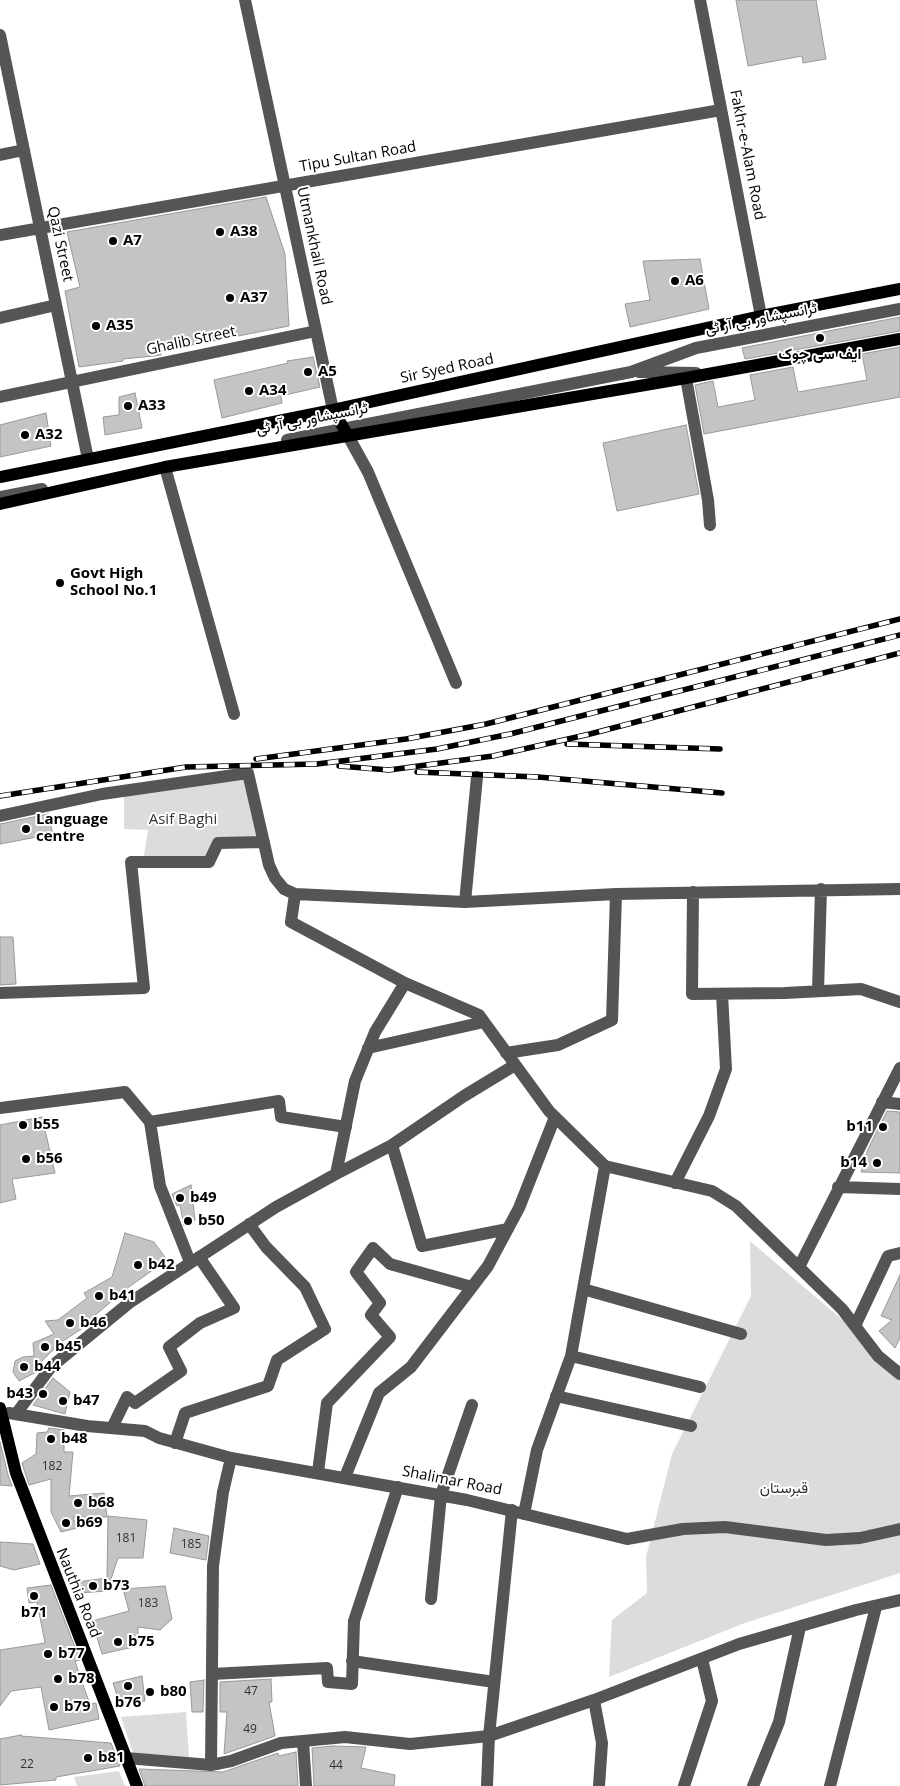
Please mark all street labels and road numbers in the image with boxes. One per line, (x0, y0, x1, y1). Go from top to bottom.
street label: Fakhr-e-Alam Road (726, 88, 768, 222)
street label: Tipu Sultan Road (298, 138, 418, 176)
street label: Utmankhail Road (293, 185, 335, 307)
street label: Qazi Street (43, 205, 77, 283)
street label: ٹرانسپشاور بی آر ٹی (704, 299, 818, 339)
street label: Ghalib Street (145, 323, 237, 359)
street label: Sir Syed Road (399, 350, 495, 388)
street label: ٹرانسپشاور بی آر ٹی (255, 399, 369, 439)
street label: Shalimar Road (401, 1462, 503, 1500)
street label: Nauthia Road (52, 1546, 104, 1640)

